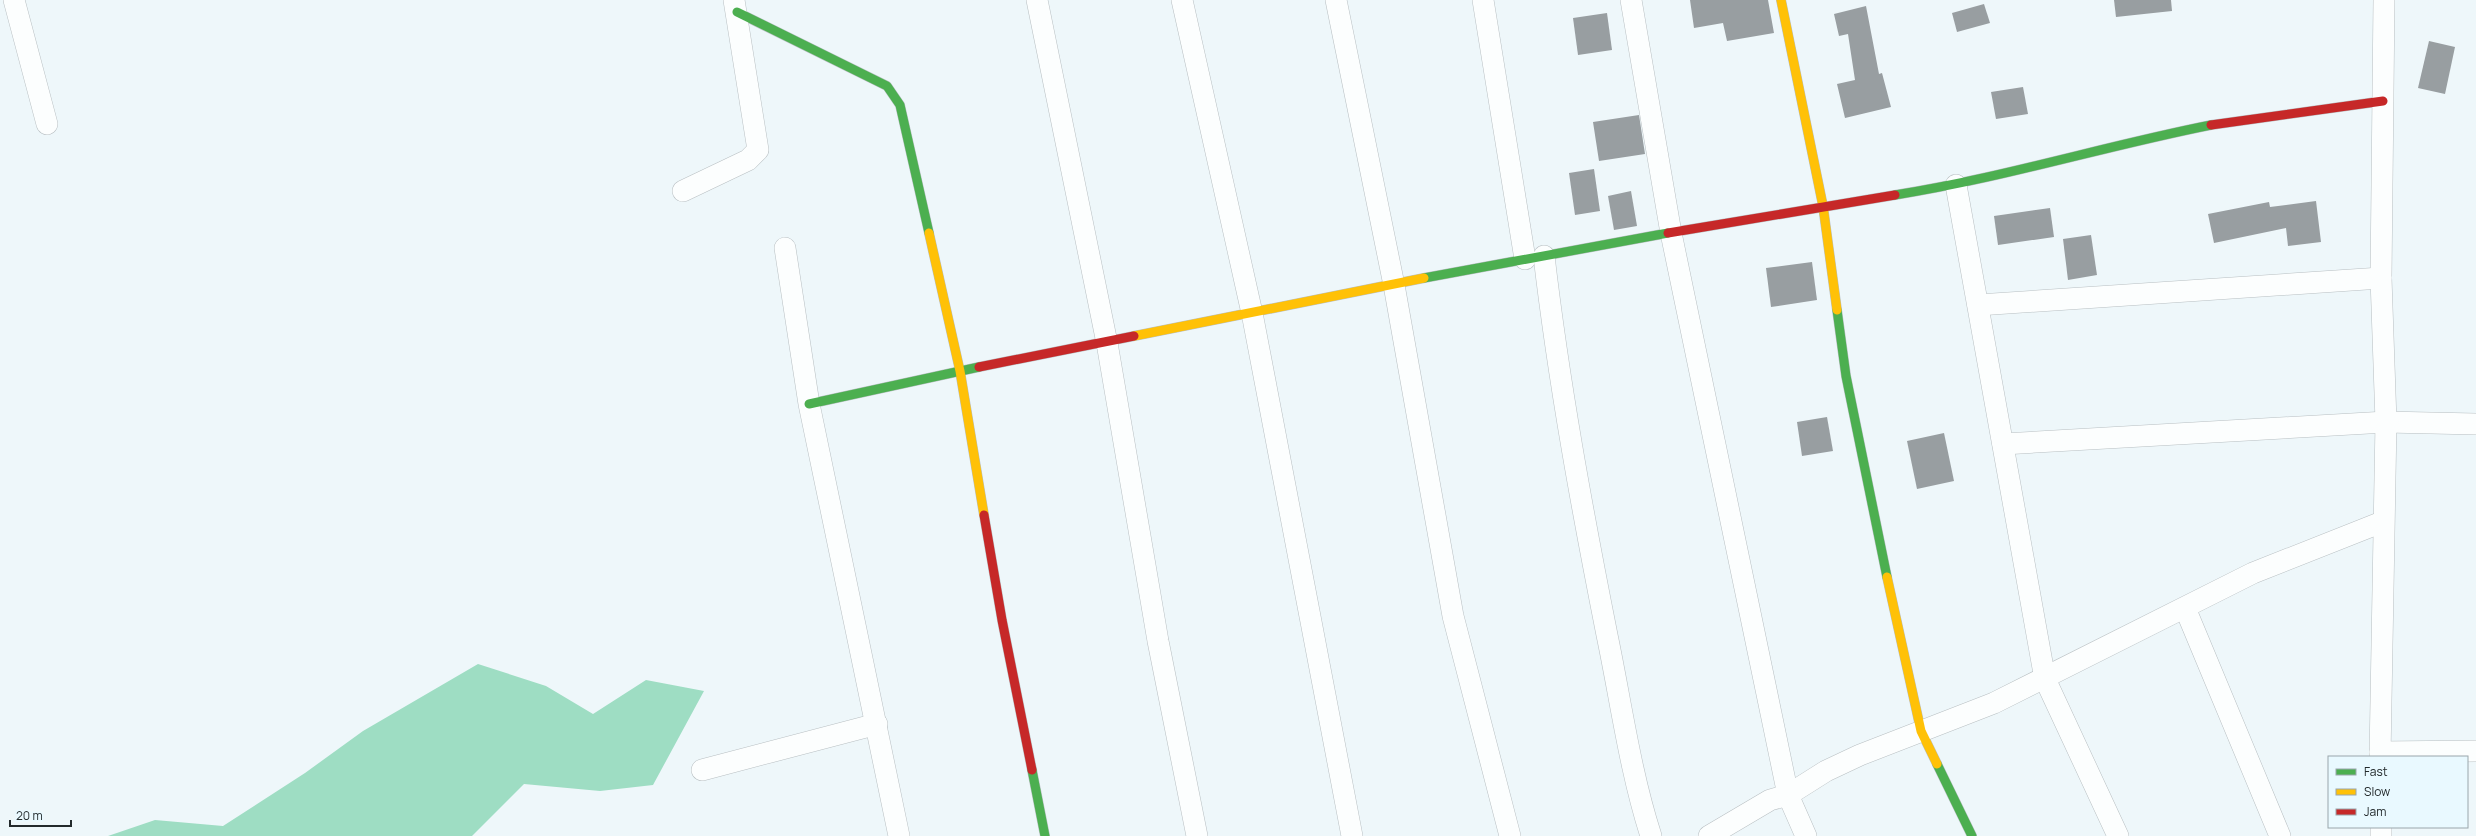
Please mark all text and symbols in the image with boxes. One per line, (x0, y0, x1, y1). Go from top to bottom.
legend (2328, 756, 2468, 828)
text: Fast (2364, 763, 2388, 780)
text: Slow (2364, 783, 2390, 800)
scale bar (10, 802, 71, 828)
text: Jam (2364, 803, 2386, 820)
text: 20 m (16, 807, 43, 824)

